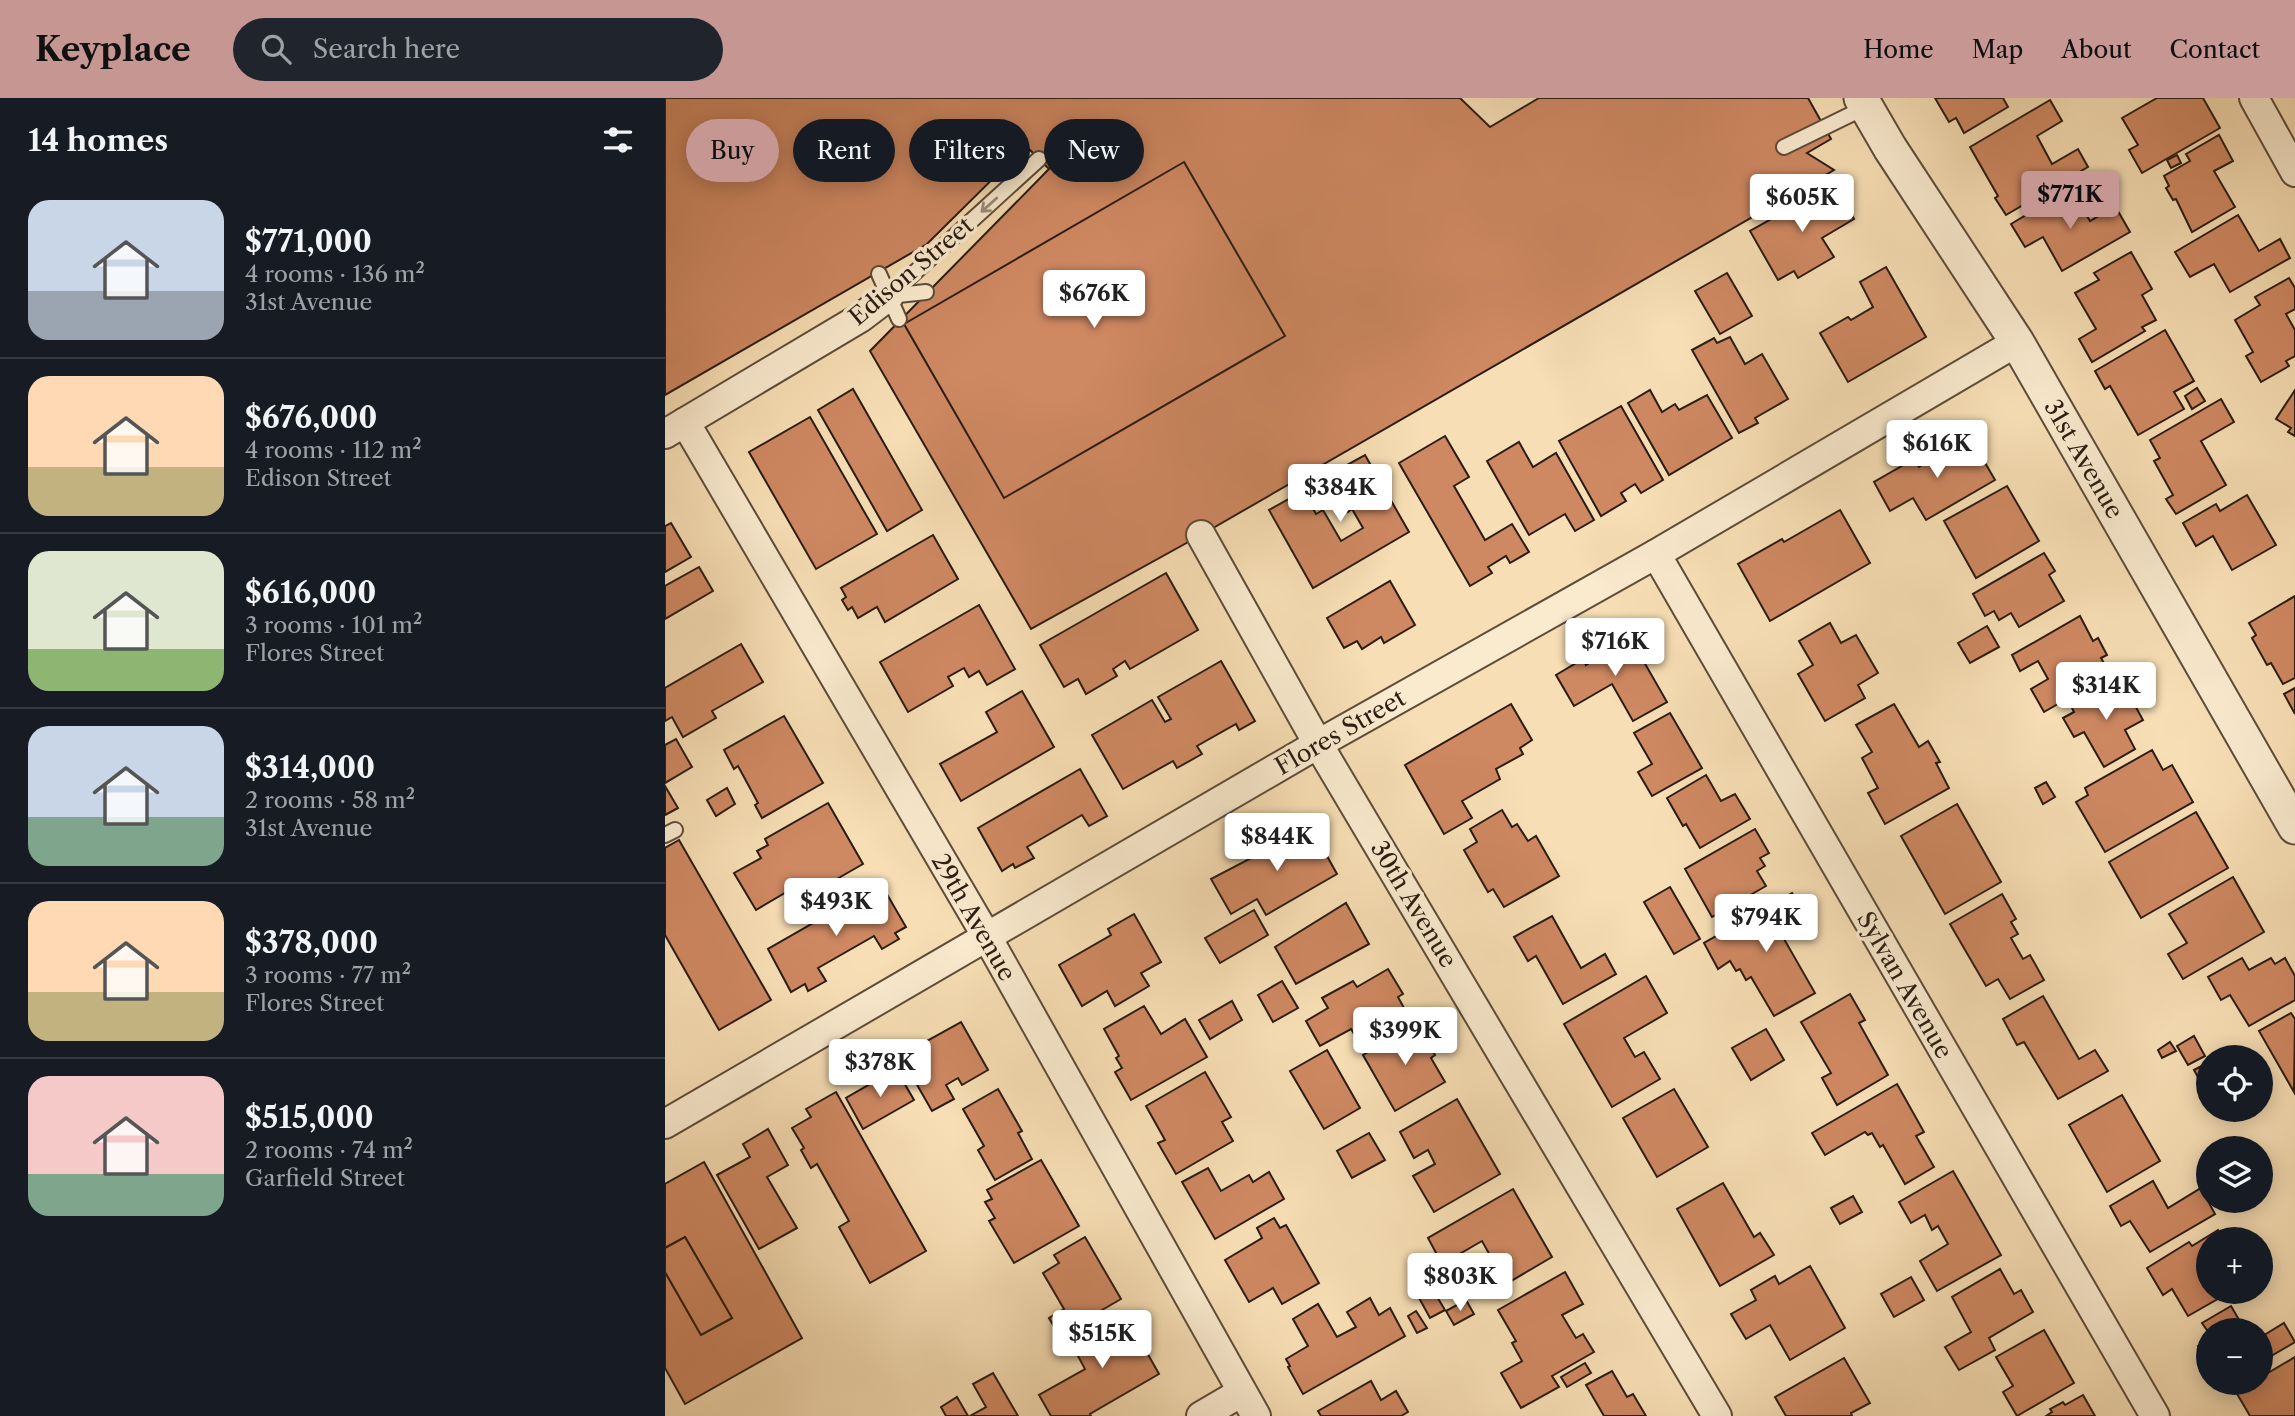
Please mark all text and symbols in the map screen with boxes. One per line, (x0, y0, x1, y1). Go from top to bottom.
search box (233, 18, 723, 81)
text: Keyplace (35, 29, 191, 70)
icon: search (257, 30, 295, 68)
text: Search here (313, 33, 460, 65)
text: Home (1863, 35, 1934, 64)
text: Map (1972, 35, 2023, 64)
text: About (2061, 35, 2132, 64)
text: Contact (2170, 35, 2260, 64)
chip: Buy (686, 119, 779, 182)
chip: Rent (793, 119, 895, 182)
chip: Filters (909, 119, 1030, 182)
chip: New (1044, 119, 1144, 182)
icon: filters (599, 121, 637, 159)
text: 14 homes (28, 122, 168, 159)
pin: $771K (2021, 172, 2119, 231)
pin: $605K (1753, 174, 1851, 234)
text: $771K (2037, 180, 2103, 208)
text: $605K (1766, 183, 1838, 211)
one-way arrow (980, 197, 998, 213)
street label: Edison Street (843, 210, 979, 331)
text: $771,000 (245, 223, 372, 260)
icon: home (84, 228, 168, 312)
text: 4 rooms · 136 m² (245, 260, 425, 288)
pin: $676K (1045, 271, 1143, 330)
text: $676K (1059, 279, 1129, 307)
text: 31st Avenue (245, 288, 372, 316)
street label: 31st Avenue (2038, 394, 2130, 524)
text: $676,000 (245, 399, 377, 436)
icon: home (84, 404, 168, 488)
pin: $616K (1888, 420, 1986, 480)
text: $616K (1902, 429, 1972, 457)
text: 4 rooms · 112 m² (245, 436, 422, 464)
text: Edison Street (245, 464, 392, 492)
pin: $384K (1291, 464, 1389, 524)
text: $384K (1304, 473, 1376, 501)
text: $616,000 (245, 574, 376, 611)
icon: home (84, 579, 168, 663)
text: 3 rooms · 101 m² (245, 611, 422, 639)
pin: $716K (1566, 618, 1664, 678)
text: $716K (1581, 627, 1649, 655)
text: Flores Street (245, 639, 384, 667)
pin: $314K (2057, 662, 2155, 722)
text: $314K (2072, 671, 2140, 699)
street label: Flores Street (1270, 683, 1411, 781)
text: $314,000 (245, 749, 375, 786)
icon: home (84, 754, 168, 838)
text: 2 rooms · 58 m² (245, 786, 415, 814)
text: 31st Avenue (245, 814, 372, 842)
pin: $844K (1228, 814, 1326, 873)
text: $844K (1241, 822, 1313, 850)
street label: 30th Avenue (1365, 835, 1463, 973)
street label: 29th Avenue (926, 848, 1022, 986)
pin: $493K (787, 878, 885, 938)
text: $493K (800, 887, 872, 915)
pin: $794K (1717, 894, 1815, 954)
text: $794K (1731, 903, 1801, 931)
street label: Sylvan Avenue (1851, 906, 1959, 1064)
text: $378,000 (245, 924, 378, 961)
icon: home (84, 929, 168, 1013)
text: 3 rooms · 77 m² (245, 961, 411, 989)
text: Flores Street (245, 989, 384, 1017)
pin: $399K (1356, 1007, 1454, 1067)
text: $399K (1369, 1016, 1441, 1044)
pin: $378K (831, 1040, 929, 1099)
map controls (2196, 1045, 2273, 1395)
button: locate (2196, 1045, 2273, 1122)
text: $378K (845, 1048, 915, 1076)
text: $515,000 (245, 1099, 374, 1136)
icon: home (84, 1104, 168, 1188)
text: 2 rooms · 74 m² (245, 1136, 413, 1164)
button: layers (2196, 1136, 2273, 1213)
text: Garfield Street (245, 1164, 405, 1192)
button: + (2196, 1227, 2273, 1304)
pin: $803K (1411, 1254, 1509, 1313)
text: $803K (1423, 1262, 1497, 1290)
pin: $515K (1053, 1310, 1151, 1370)
button: − (2196, 1318, 2273, 1395)
text: $515K (1069, 1319, 1135, 1347)

